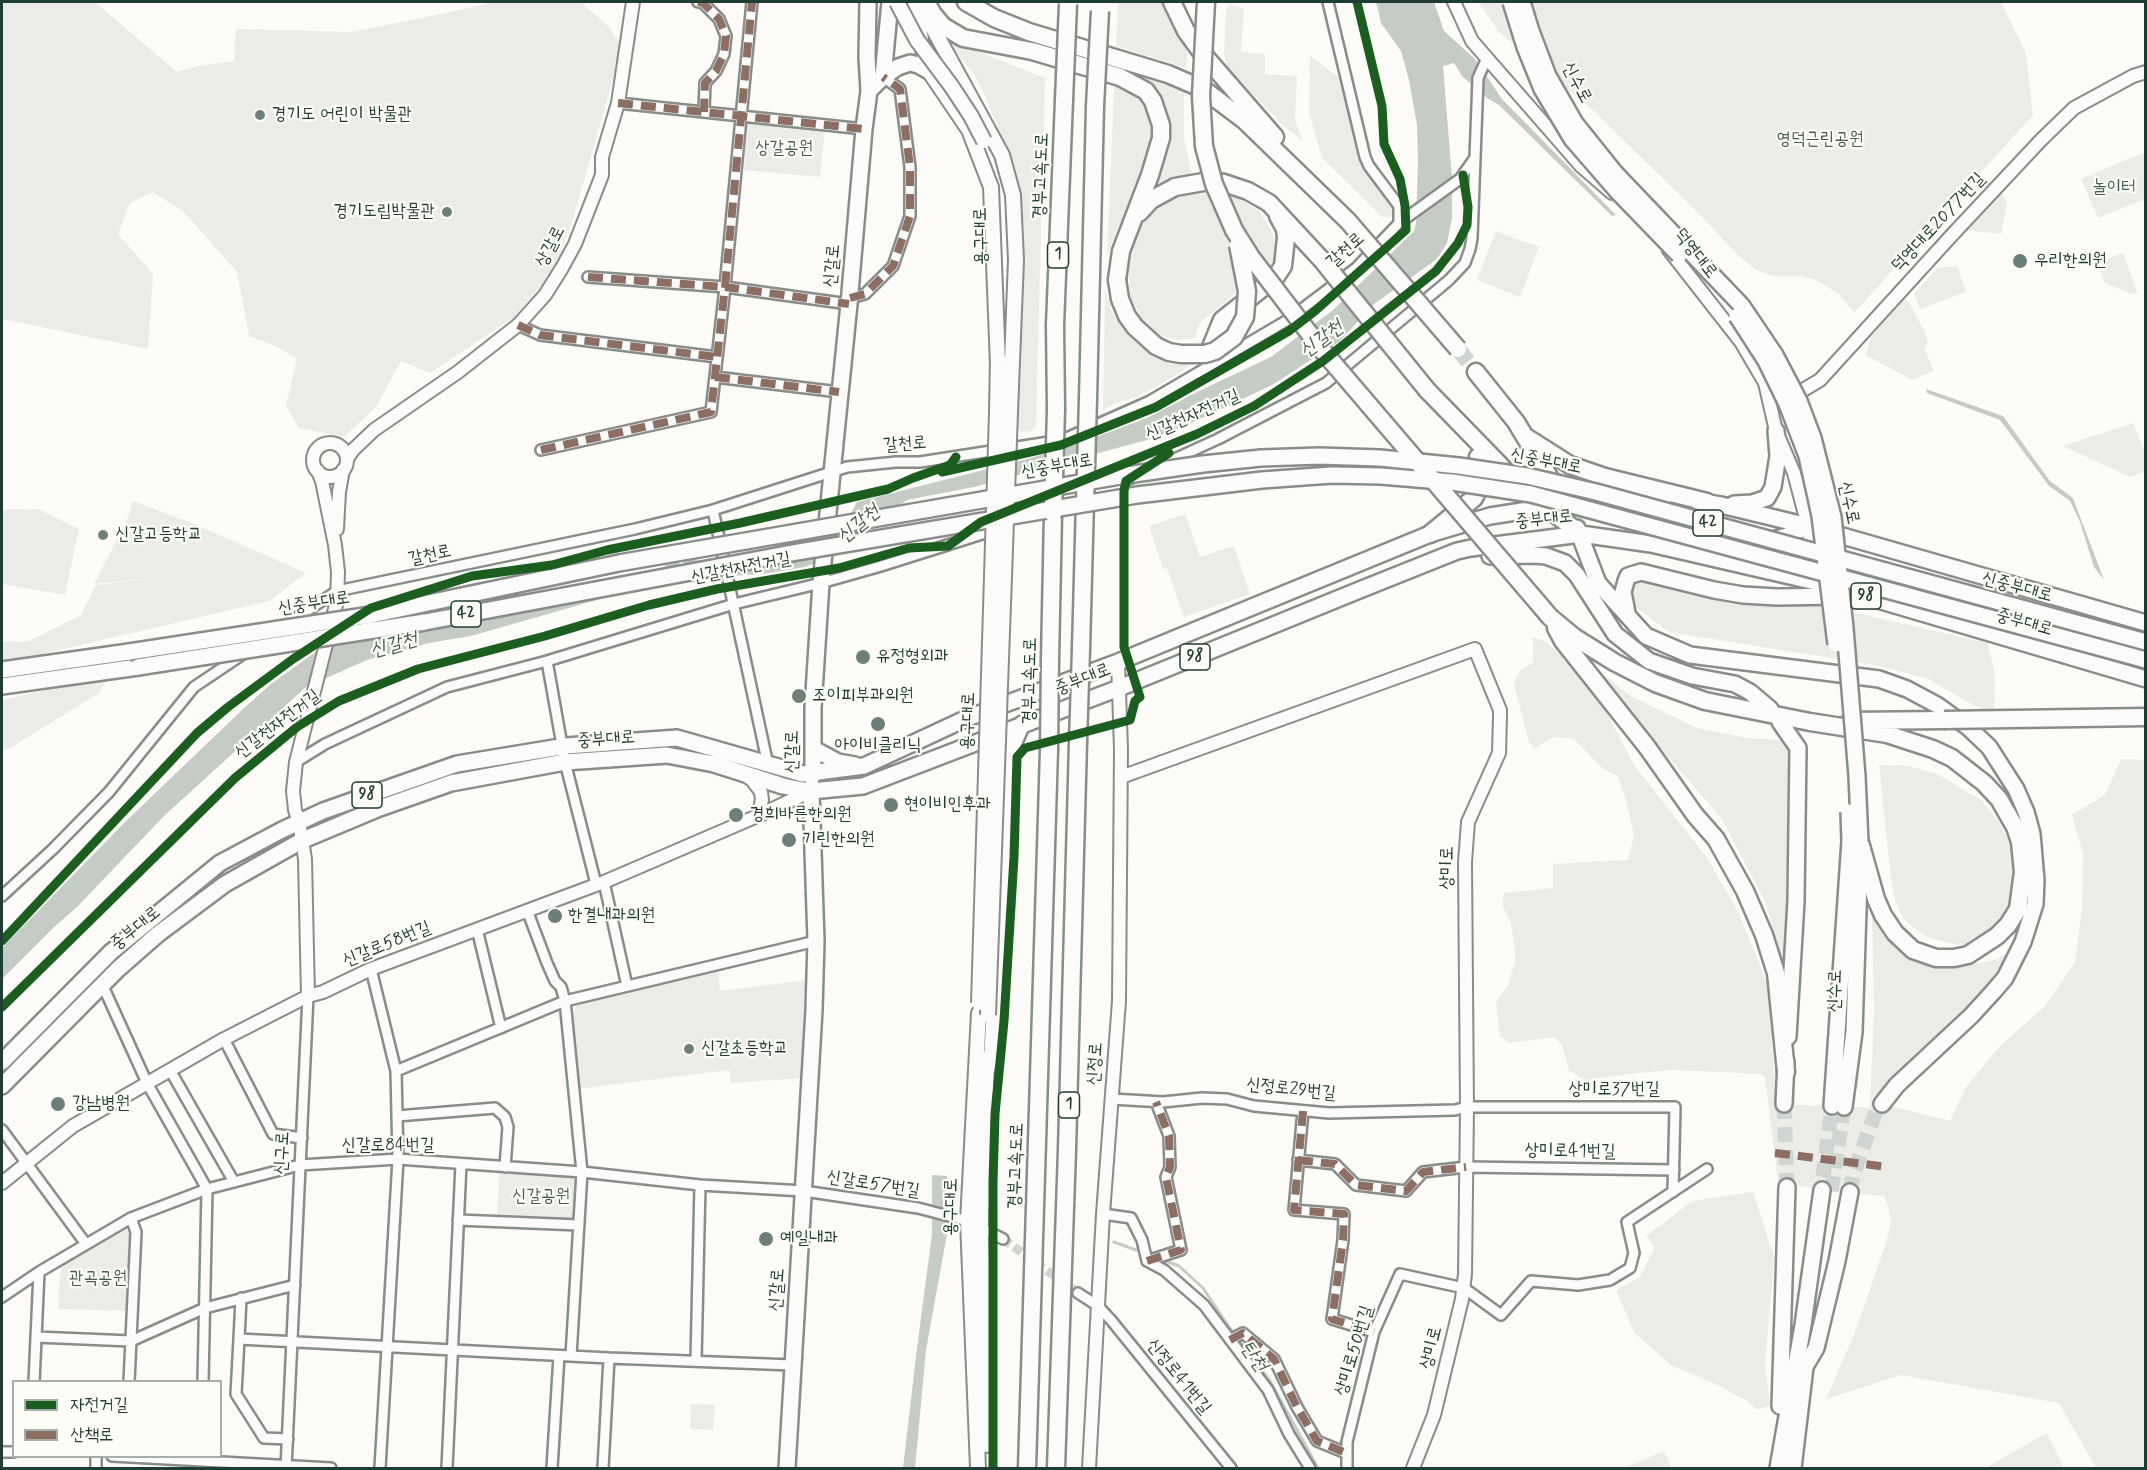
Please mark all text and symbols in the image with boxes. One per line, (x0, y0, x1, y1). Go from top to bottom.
street label: 신수로 (1556, 59, 1596, 107)
place label: 경기도 어린이 박물관 (272, 104, 412, 126)
marker: 경기도 어린이 박물관 (253, 108, 267, 122)
park label: 영덕근린공원 (1777, 129, 1863, 151)
street label: 경부고속도로 (1030, 132, 1054, 220)
park label: 상갈공원 (755, 138, 813, 160)
street label: 덕영대로2077번길 (1888, 169, 1990, 277)
park label: 놀이터 (2092, 177, 2136, 199)
place label: 경기도립박물관 (334, 201, 435, 223)
marker: 경기도립박물관 (440, 205, 454, 219)
street label: 용구대로 (971, 207, 993, 265)
street label: 상갈로 (532, 223, 570, 271)
street label: 덕영대로 (1669, 225, 1721, 283)
street label: 갈천로 (1323, 228, 1369, 274)
road number: 1 (1048, 242, 1068, 268)
street label: 신갈로 (820, 243, 846, 289)
place label: 우리한의원 (2034, 250, 2106, 272)
marker: 우리한의원 (2011, 252, 2029, 270)
water label: 신갈천 (1295, 316, 1349, 364)
street label: 신갈천자전거길 (1142, 386, 1244, 446)
street label: 갈천로 (883, 433, 927, 457)
street label: 신중부대로 (1508, 444, 1584, 480)
street label: 신중부대로 (1019, 450, 1095, 484)
street label: 신수로 (1833, 480, 1863, 526)
water label: 신갈천 (833, 500, 885, 550)
street label: 중부대로 (1514, 506, 1574, 534)
road number: 42 (1693, 510, 1723, 536)
place label: 신갈고등학교 (115, 524, 202, 546)
marker: 신갈고등학교 (96, 528, 110, 542)
street label: 갈천로 (407, 541, 453, 571)
street label: 신갈천자전거길 (689, 549, 793, 589)
street label: 신중부대로 (1979, 568, 2055, 608)
road number: 98 (1851, 583, 1881, 609)
street label: 신중부대로 (277, 588, 351, 620)
road number: 42 (451, 601, 481, 627)
street label: 중부대로 (1993, 605, 2055, 641)
water label: 신갈천 (368, 628, 420, 664)
street label: 경부고속도로 (1019, 637, 1043, 725)
road number: 98 (1180, 644, 1210, 670)
place label: 유정형외과 (876, 646, 948, 668)
marker: 유정형외과 (854, 648, 872, 666)
street label: 중부대로 (1052, 660, 1114, 700)
place label: 조이피부과의원 (812, 685, 913, 707)
street label: 신갈천자전거길 (231, 686, 325, 764)
marker: 조이피부과의원 (790, 687, 808, 705)
street label: 용구대로 (957, 692, 981, 750)
marker: 아이비클리닉 (869, 715, 887, 733)
street label: 중부대로 (576, 727, 636, 753)
street label: 신갈로 (782, 730, 804, 774)
place label: 아이비클리닉 (835, 735, 921, 757)
road number: 98 (352, 782, 382, 808)
place label: 현이비인후과 (904, 794, 991, 816)
marker: 현이비인후과 (882, 796, 900, 814)
place label: 경희바른한의원 (750, 804, 851, 826)
marker: 경희바른한의원 (727, 806, 745, 824)
place label: 기린한의원 (802, 829, 874, 851)
marker: 기린한의원 (780, 831, 798, 849)
street label: 상미로 (1437, 846, 1459, 890)
street label: 중부대로 (107, 902, 165, 956)
place label: 한결내과의원 (568, 905, 655, 927)
marker: 한결내과의원 (546, 907, 564, 925)
street label: 신갈로58번길 (340, 917, 434, 973)
street label: 신수로 (1824, 969, 1848, 1013)
place label: 신갈초등학교 (701, 1038, 788, 1060)
marker: 신갈초등학교 (682, 1042, 696, 1056)
street label: 신정로 (1084, 1042, 1108, 1086)
street label: 신정로29번길 (1245, 1075, 1337, 1105)
street label: 상미로37번길 (1568, 1079, 1660, 1101)
road number: 1 (1058, 1092, 1080, 1118)
place label: 강남병원 (72, 1093, 130, 1115)
marker: 강남병원 (49, 1095, 67, 1113)
street label: 경부고속도로 (1005, 1122, 1029, 1210)
street label: 신구로 (271, 1131, 295, 1175)
street label: 신갈로84번길 (341, 1135, 435, 1157)
street label: 상미로41번길 (1524, 1140, 1616, 1164)
street label: 신갈로57번길 (825, 1167, 921, 1203)
street label: 용구대로 (941, 1178, 963, 1236)
park label: 신갈공원 (512, 1186, 570, 1208)
place label: 예일내과 (780, 1228, 838, 1250)
marker: 예일내과 (757, 1230, 775, 1248)
park label: 관곡공원 (69, 1268, 127, 1290)
street label: 신갈로 (766, 1268, 790, 1312)
street label: 상미로50번길 (1331, 1303, 1379, 1399)
street label: 상미로 (1416, 1324, 1448, 1372)
street label: 신정로41번길 (1141, 1335, 1215, 1419)
water label: 탄천 (1234, 1337, 1272, 1377)
legend (12, 1380, 222, 1458)
text: 자전거길 (70, 1393, 128, 1417)
text: 산책로 (70, 1423, 113, 1447)

